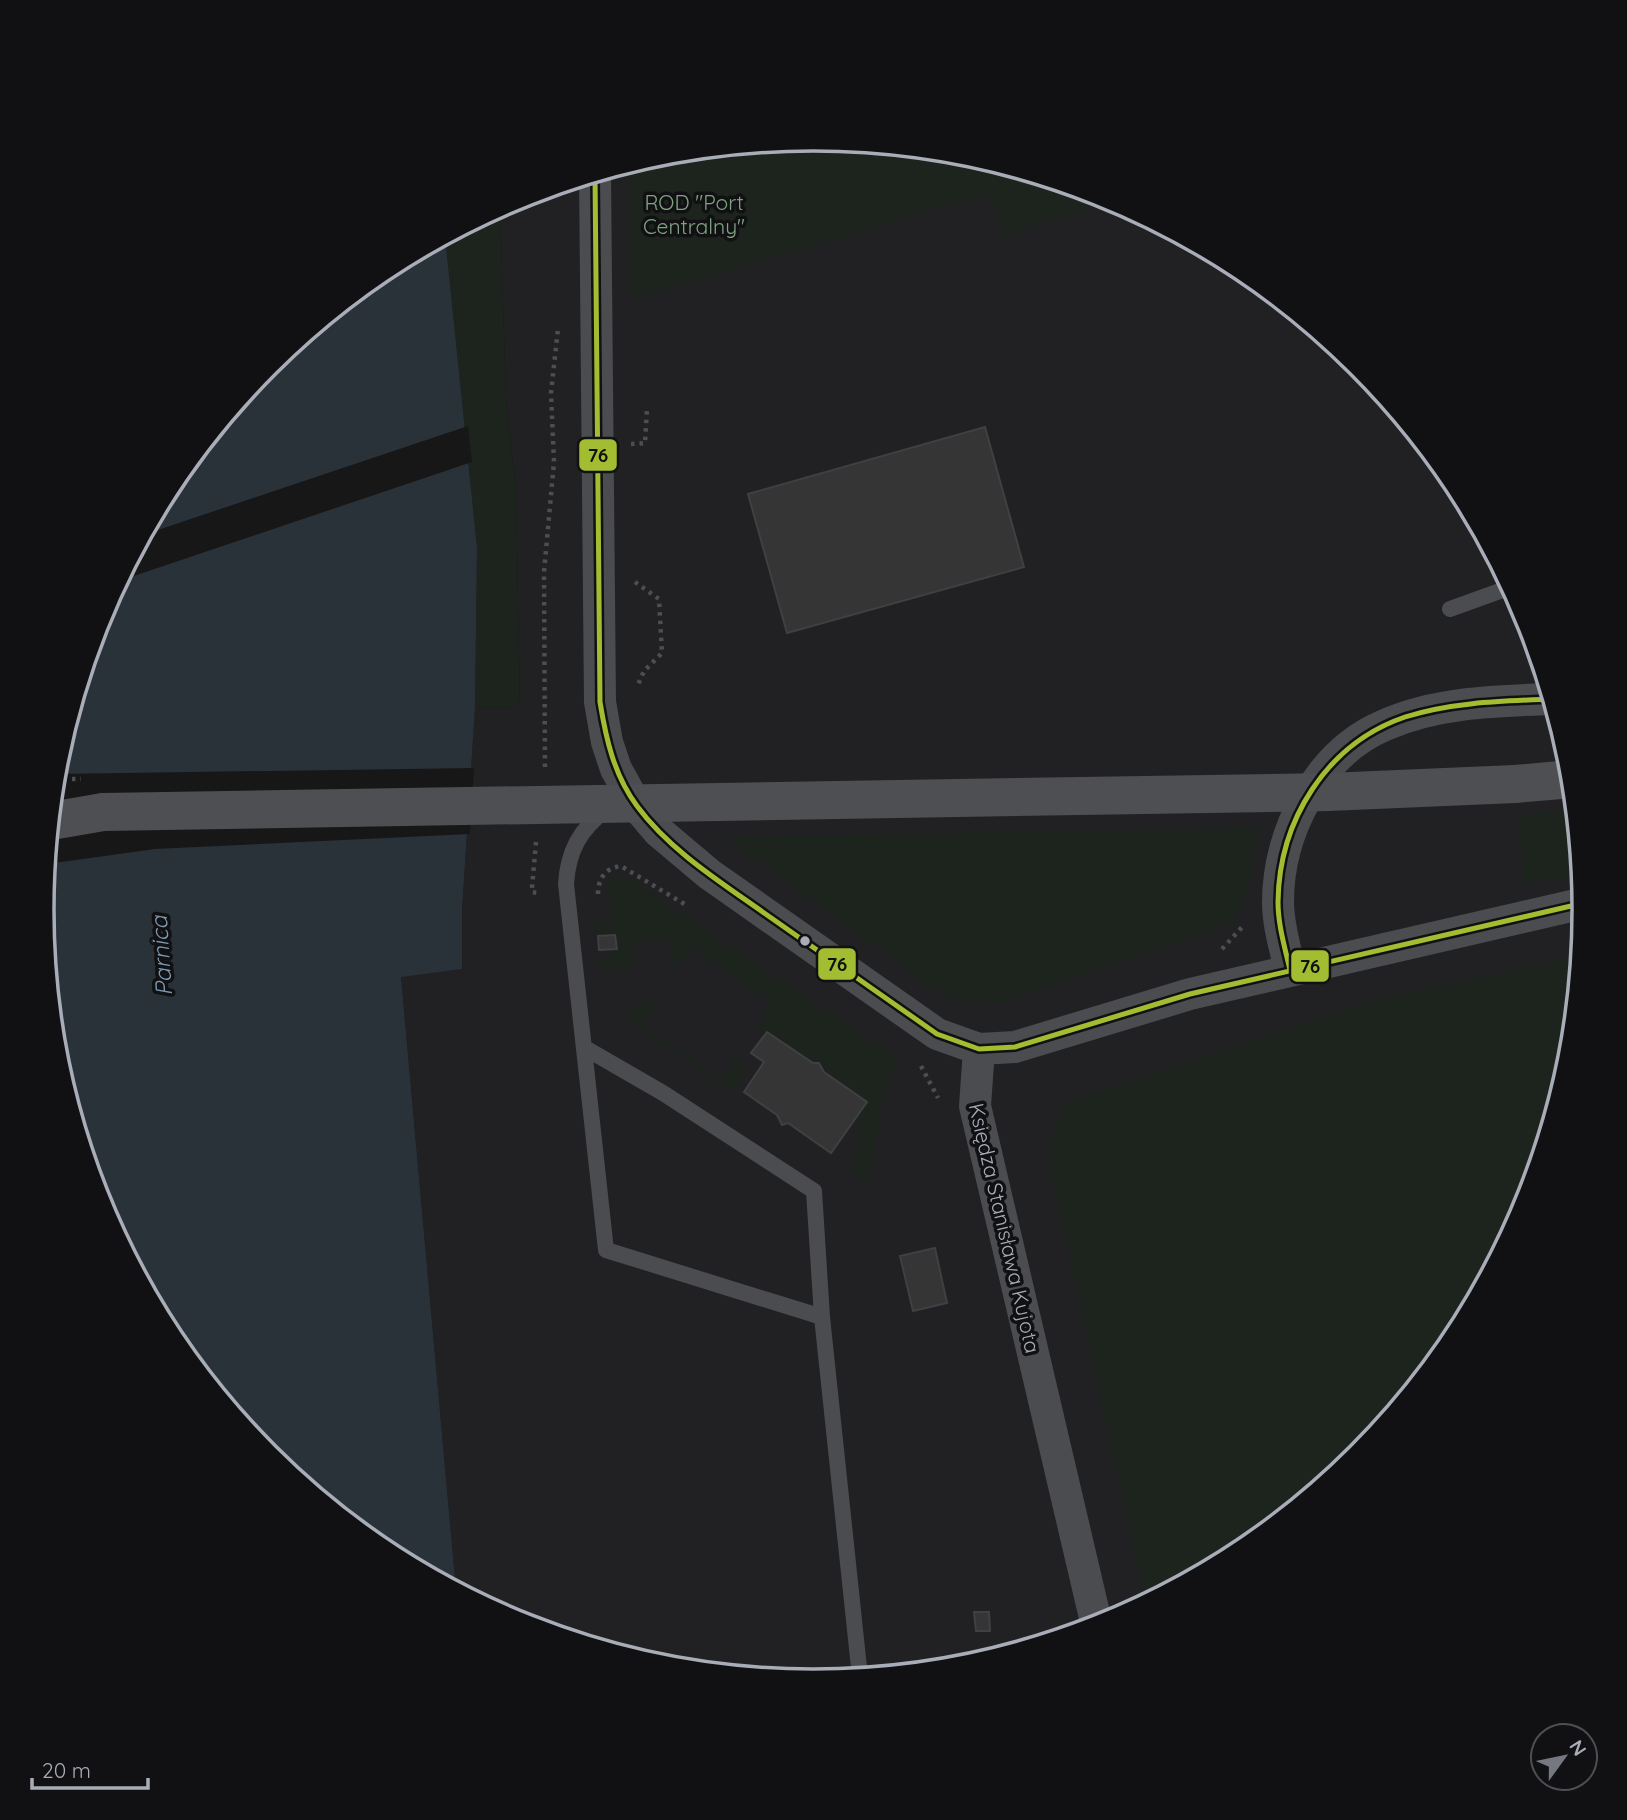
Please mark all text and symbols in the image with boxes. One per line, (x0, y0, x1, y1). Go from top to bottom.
park label: ROD "Port Centralny" (643, 189, 745, 239)
line badge: 76 (578, 438, 618, 472)
text: 76 (588, 443, 608, 467)
water label: Parnica (144, 914, 178, 997)
unlabelled marker (798, 934, 812, 948)
line badge: 76 (817, 947, 857, 981)
line badge: 76 (1290, 949, 1330, 983)
text: 76 (827, 952, 847, 976)
text: 76 (1300, 954, 1320, 978)
street label: Księdza Stanisława Kujota (964, 1101, 1046, 1355)
north arrow (1529, 1722, 1599, 1792)
text: N (1564, 1735, 1592, 1760)
scale bar (32, 1746, 147, 1790)
text: 20 m (42, 1757, 91, 1783)

